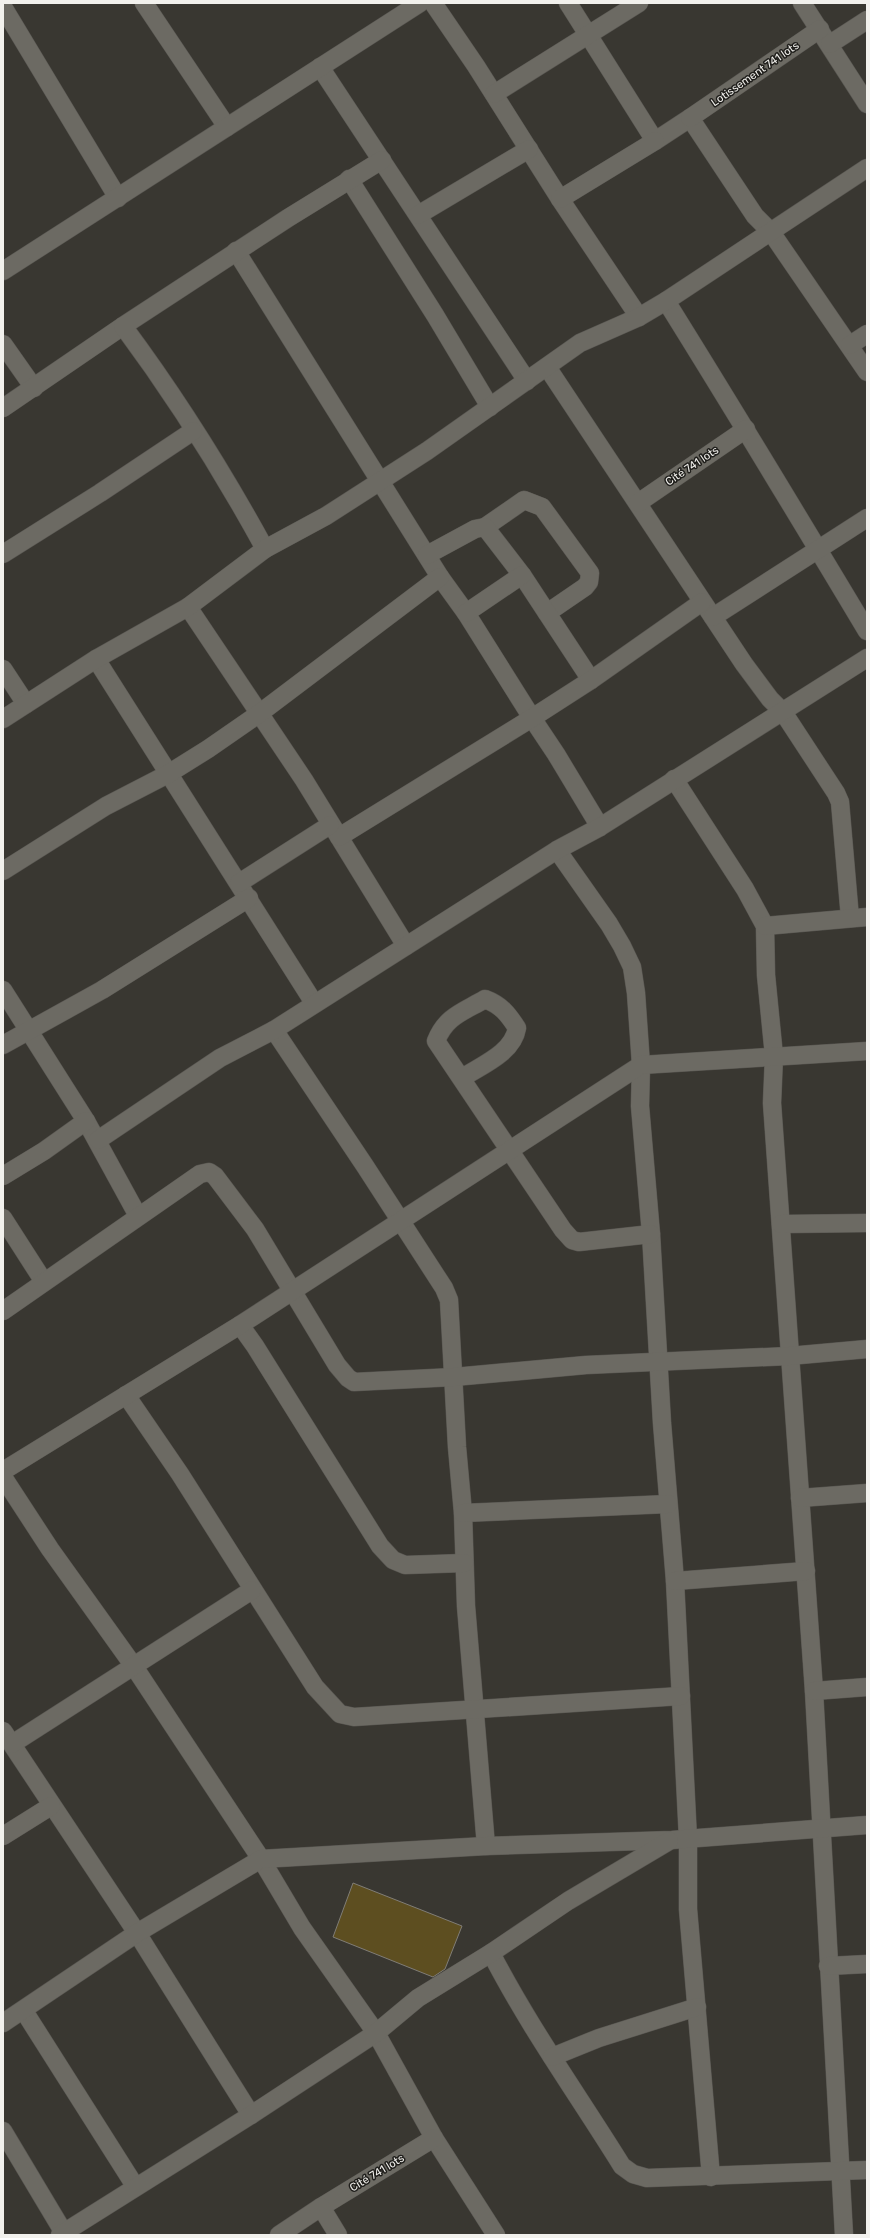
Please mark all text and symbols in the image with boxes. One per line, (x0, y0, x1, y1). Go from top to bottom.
street label: Lotissement 741 lots (709, 39, 802, 109)
street label: Cité 741 lots (663, 443, 721, 489)
street label: Cité 741 lots (347, 2151, 407, 2194)

